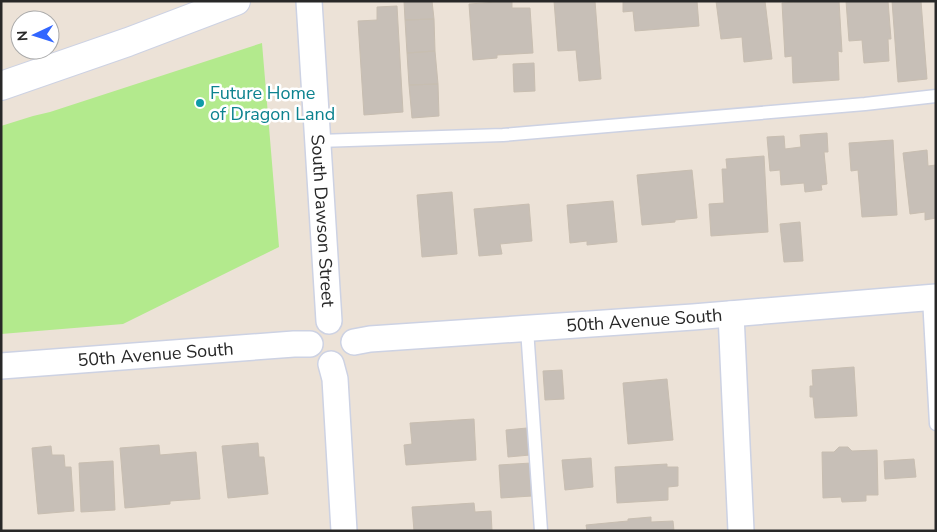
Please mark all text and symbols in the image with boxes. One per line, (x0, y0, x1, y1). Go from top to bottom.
north arrow (10, 10, 60, 60)
text: N (13, 30, 32, 42)
place label: Future Home of Dragon Land (210, 81, 335, 126)
marker: Future Home of Dragon Land (194, 97, 206, 109)
street label: South Dawson Street (305, 134, 340, 308)
street label: 50th Avenue South (565, 303, 723, 338)
street label: 50th Avenue South (77, 337, 234, 372)

